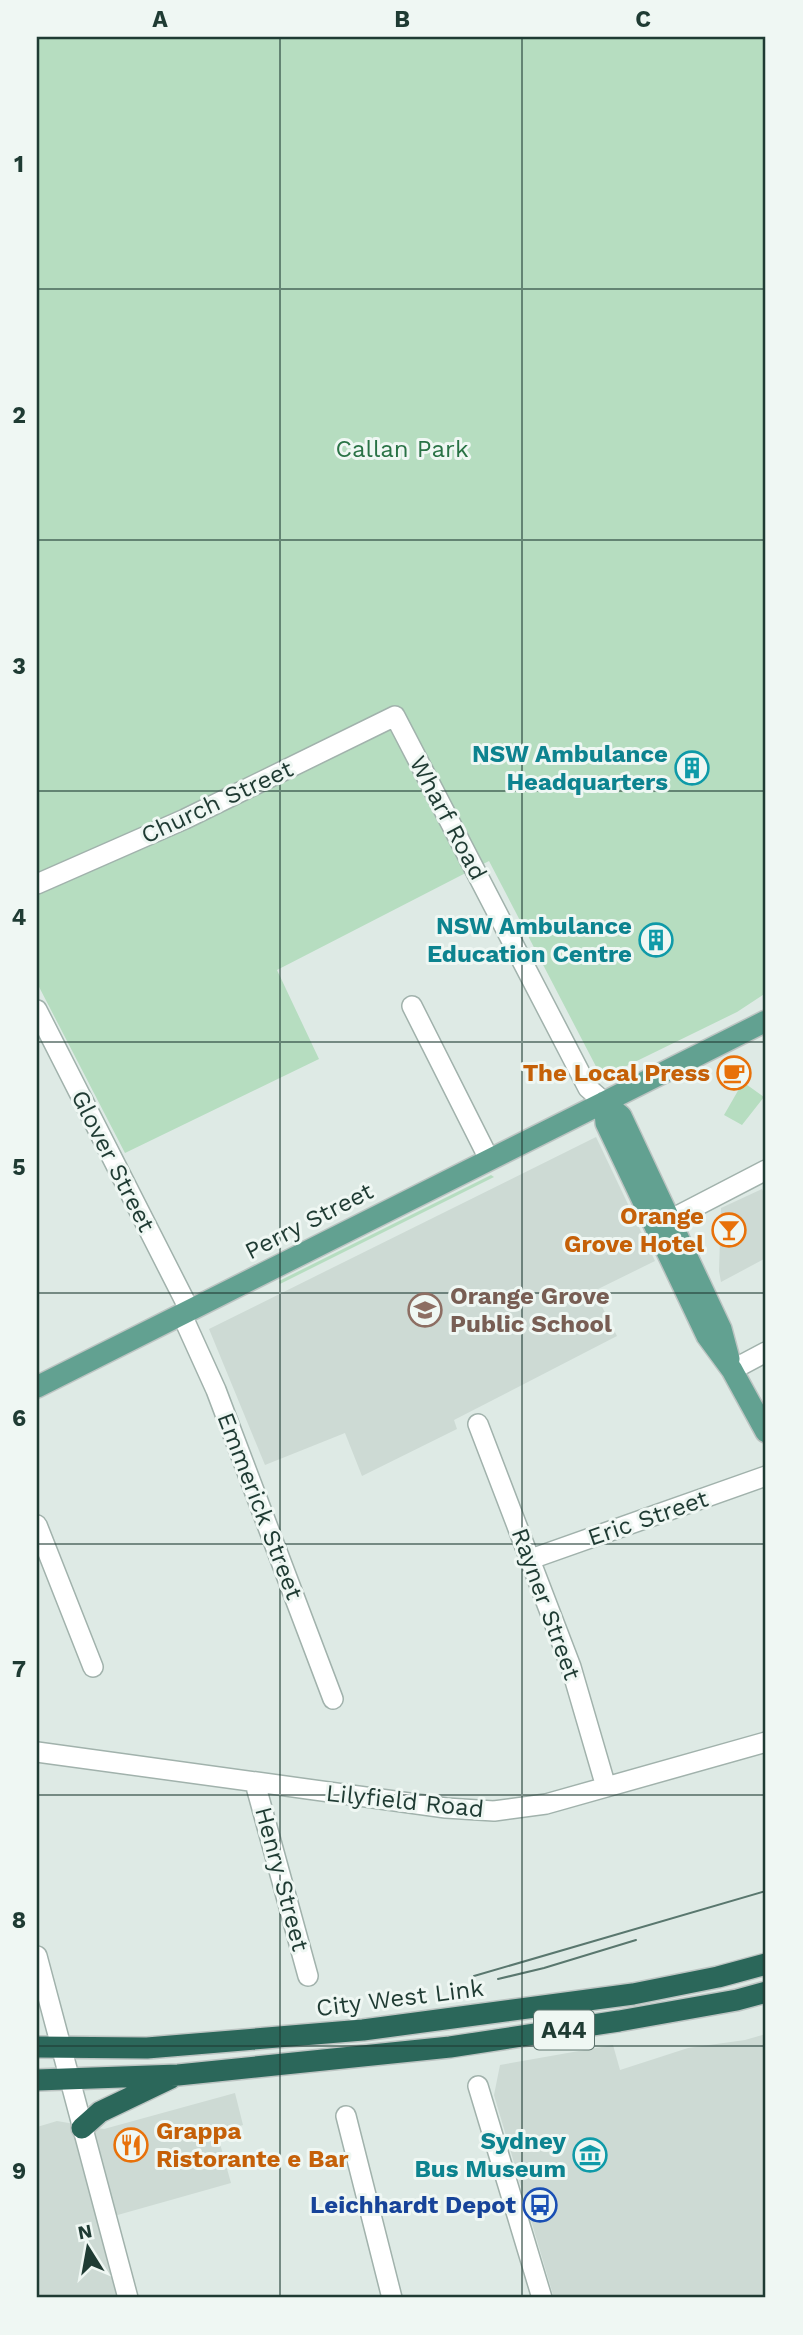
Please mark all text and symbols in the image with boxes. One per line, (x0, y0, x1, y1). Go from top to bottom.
text: A (152, 6, 168, 33)
text: B (394, 6, 410, 33)
text: C (635, 6, 651, 33)
text: 1 (14, 151, 24, 178)
text: 2 (12, 402, 26, 429)
park label: Callan Park (336, 435, 469, 463)
text: 3 (12, 653, 26, 680)
place label: NSW Ambulance Headquarters (472, 740, 668, 796)
building icon: NSW Ambulance Headquarters (673, 749, 711, 787)
street label: Wharf Road (404, 751, 492, 885)
street label: Church Street (137, 755, 297, 849)
text: 4 (12, 904, 27, 931)
place label: NSW Ambulance Education Centre (427, 912, 632, 968)
building icon: NSW Ambulance Education Centre (637, 921, 675, 959)
cafe icon: The Local Press (715, 1054, 753, 1092)
place label: The Local Press (523, 1059, 710, 1087)
street label: Glover Street (65, 1086, 161, 1236)
text: 5 (12, 1154, 26, 1181)
street label: Perry Street (240, 1177, 378, 1265)
place label: Orange Grove Hotel (564, 1202, 704, 1258)
bar icon: Orange Grove Hotel (710, 1211, 748, 1249)
place label: Orange Grove Public School (450, 1282, 612, 1338)
school or university icon: Orange Grove Public School (406, 1291, 444, 1329)
text: 6 (12, 1405, 26, 1432)
street label: Emmerick Street (211, 1409, 309, 1603)
street label: Eric Street (584, 1484, 712, 1552)
street label: Rayner Street (506, 1524, 586, 1684)
text: 7 (12, 1656, 26, 1683)
street label: Lilyfield Road (325, 1779, 485, 1823)
street label: Henry Street (249, 1804, 315, 1954)
text: 8 (12, 1907, 26, 1934)
street label: City West Link (315, 1974, 486, 2022)
road number: A44 (534, 2010, 594, 2050)
place label: Grappa Ristorante e Bar (156, 2117, 349, 2173)
restaurant icon: Grappa Ristorante e Bar (112, 2126, 150, 2164)
place label: Sydney Bus Museum (414, 2127, 566, 2183)
museum icon: Sydney Bus Museum (571, 2136, 609, 2174)
text: 9 (12, 2158, 26, 2185)
bus stop icon: Leichhardt Depot (521, 2186, 559, 2224)
place label: Leichhardt Depot (310, 2191, 517, 2219)
north arrow (52, 2212, 122, 2282)
text: N (76, 2219, 94, 2244)

